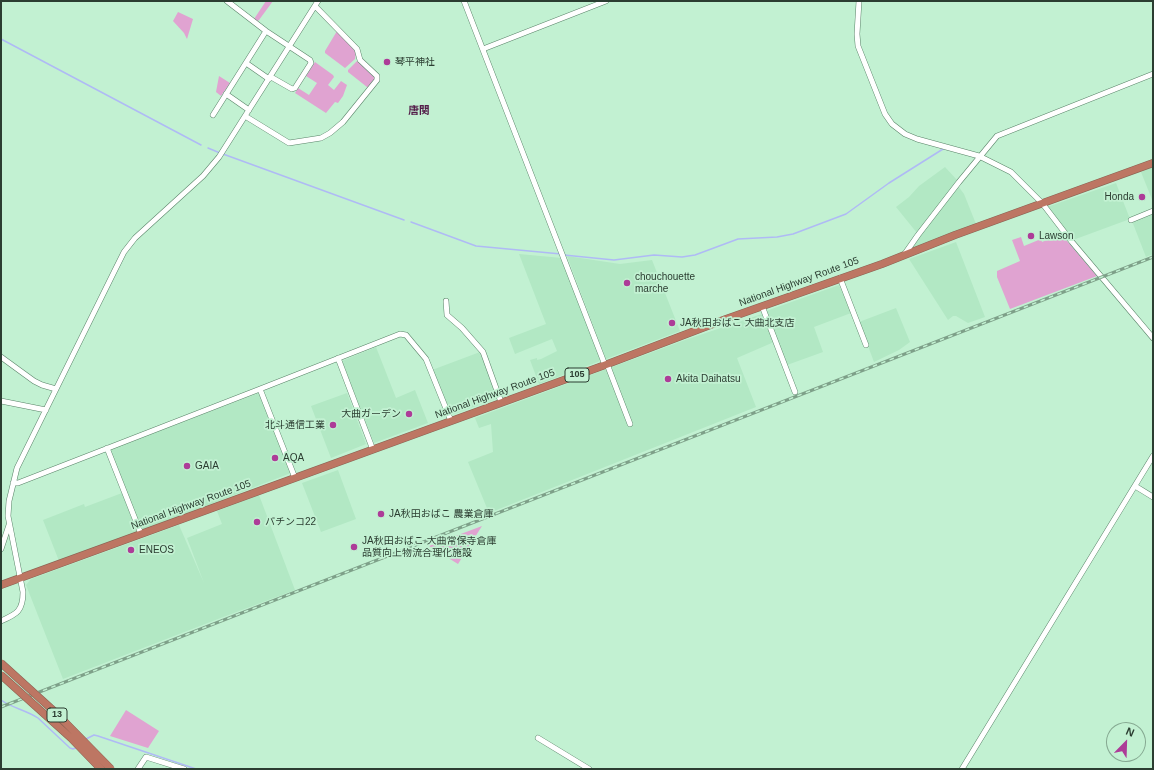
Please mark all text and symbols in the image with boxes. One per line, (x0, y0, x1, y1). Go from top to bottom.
place label: 琴平神社 (395, 56, 435, 68)
marker: 琴平神社 (382, 57, 392, 67)
district label: 唐関 (408, 104, 430, 118)
place label: Honda (1105, 191, 1134, 203)
marker: Honda (1137, 192, 1147, 202)
place label: Lawson (1039, 230, 1073, 242)
marker: Lawson (1026, 231, 1036, 241)
street label: National Highway Route 105 (737, 255, 861, 309)
place label: chouchouette marche (635, 271, 695, 294)
marker: chouchouette marche (622, 278, 632, 288)
place label: JA秋田おばこ 大曲北支店 (680, 317, 794, 329)
marker: JA秋田おばこ 大曲北支店 (667, 318, 677, 328)
street label: National Highway Route 105 (433, 367, 557, 421)
road number: 105 (565, 368, 589, 382)
place label: Akita Daihatsu (676, 373, 740, 385)
marker: Akita Daihatsu (663, 374, 673, 384)
place label: 大曲ガーデン (341, 408, 401, 420)
marker: 大曲ガーデン (404, 409, 414, 419)
place label: 北斗通信工業 (265, 419, 325, 431)
marker: 北斗通信工業 (328, 420, 338, 430)
place label: AQA (283, 452, 304, 464)
marker: AQA (270, 453, 280, 463)
place label: GAIA (195, 460, 219, 472)
marker: GAIA (182, 461, 192, 471)
street label: National Highway Route 105 (129, 478, 253, 532)
place label: JA秋田おばこ 農業倉庫 (389, 508, 493, 520)
marker: JA秋田おばこ 農業倉庫 (376, 509, 386, 519)
place label: パチンコ22 (265, 516, 316, 528)
marker: パチンコ22 (252, 517, 262, 527)
place label: JA秋田おばこ 大曲常保寺倉庫 品質向上物流合理化施設 (362, 535, 496, 558)
marker: JA秋田おばこ 大曲常保寺倉庫 品質向上物流合理化施設 (349, 542, 359, 552)
place label: ENEOS (139, 544, 174, 556)
marker: ENEOS (126, 545, 136, 555)
road number: 13 (47, 708, 67, 722)
north arrow (1106, 722, 1146, 762)
text: N (1124, 725, 1136, 739)

